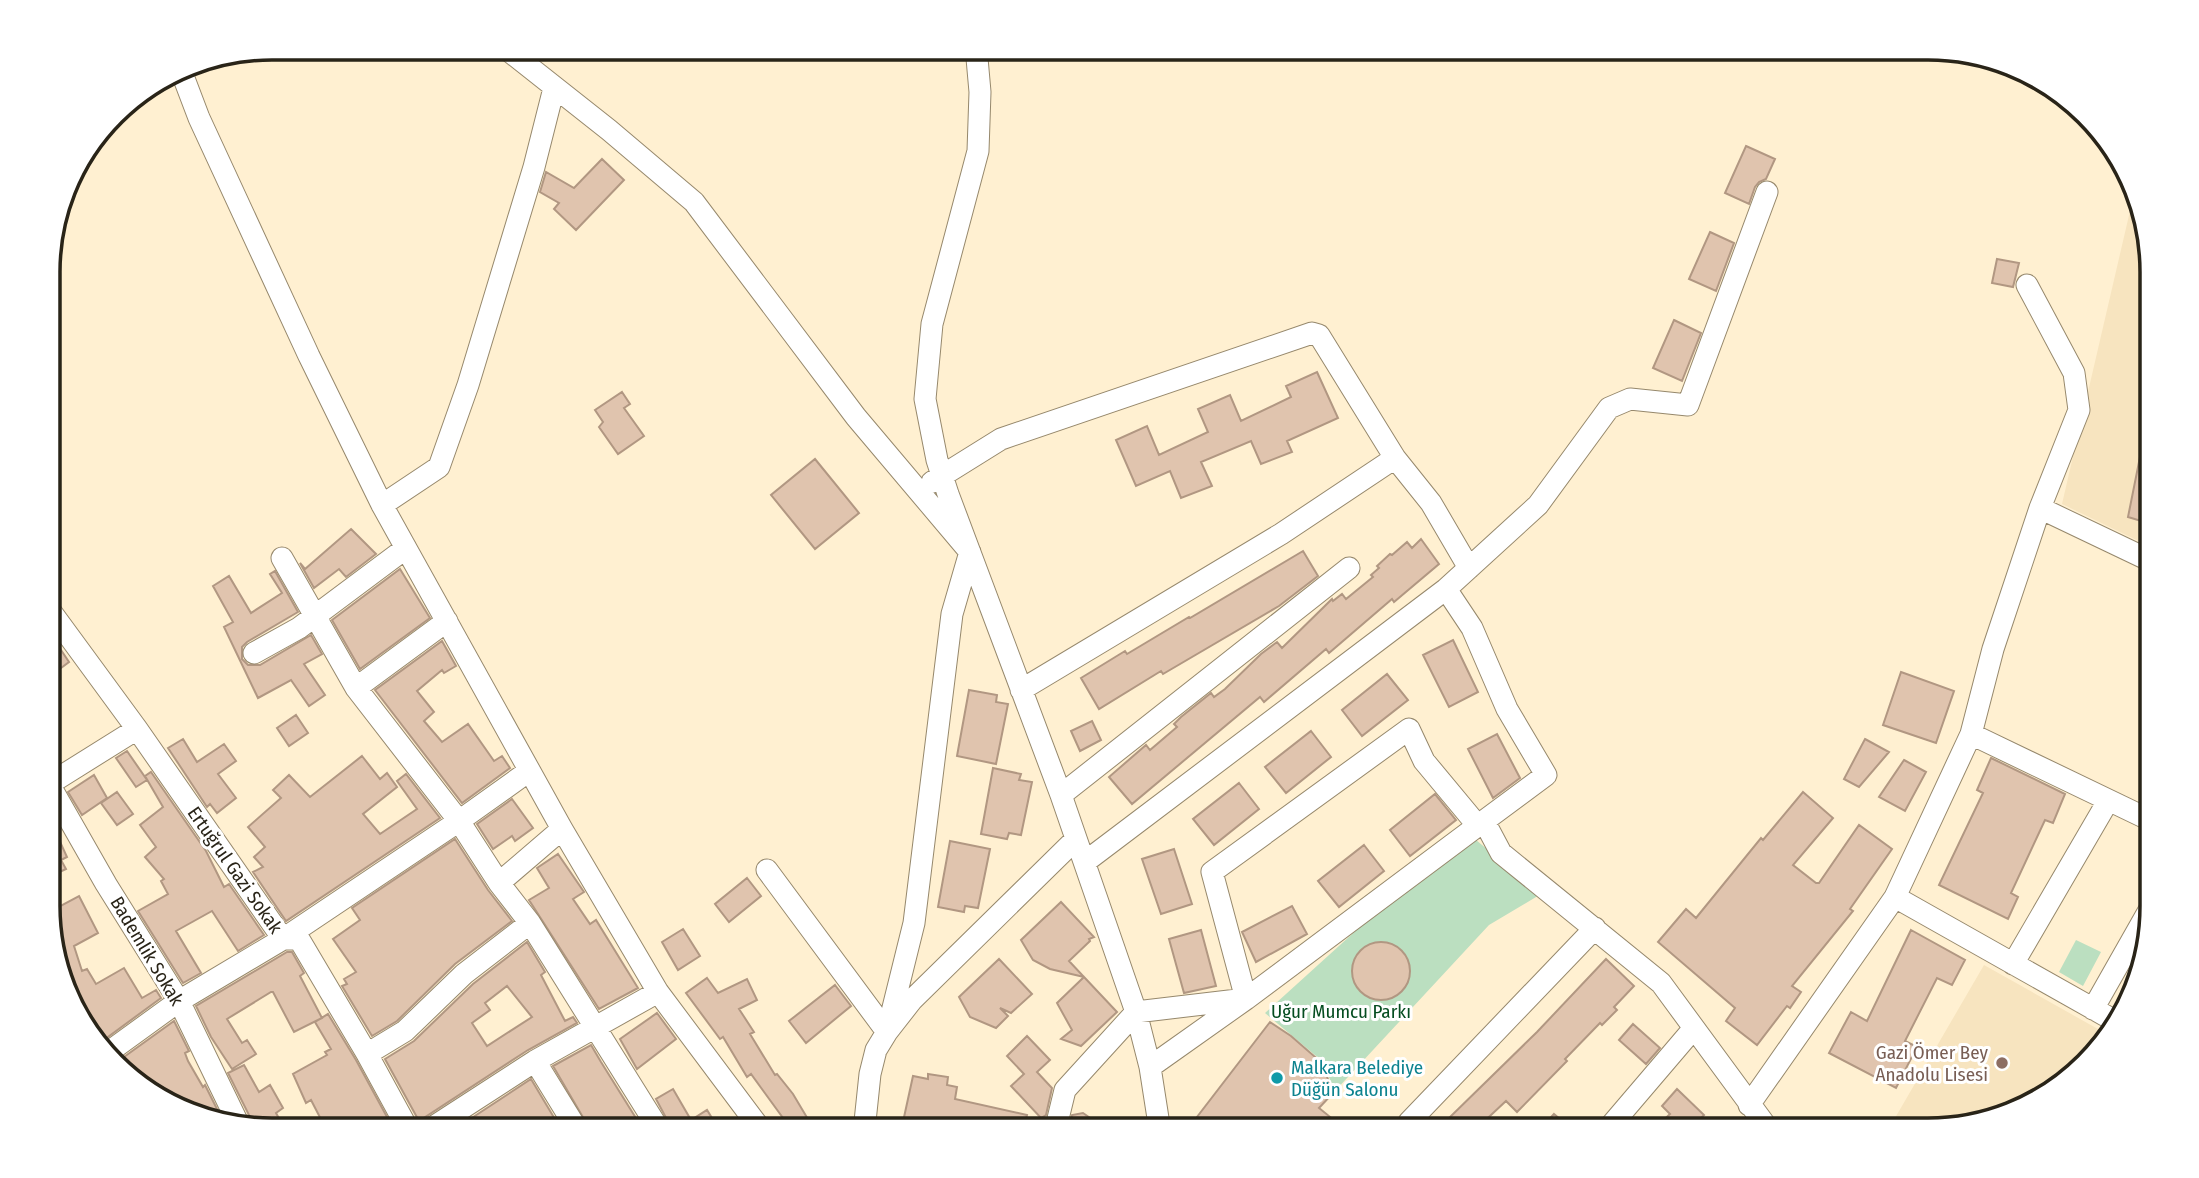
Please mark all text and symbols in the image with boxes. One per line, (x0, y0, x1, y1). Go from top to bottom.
street label: Ertuğrul Gazi Sokak (183, 802, 287, 938)
street label: Bademlik Sokak (105, 892, 189, 1010)
park label: Uğur Mumcu Parkı (1271, 1000, 1411, 1023)
place label: Gazi Ömer Bey Anadolu Lisesi (1875, 1041, 1989, 1086)
marker: Gazi Ömer Bey Anadolu Lisesi (1994, 1055, 2010, 1071)
place label: Malkara Belediye Düğün Salonu (1291, 1056, 1423, 1101)
marker: Malkara Belediye Düğün Salonu (1269, 1070, 1285, 1086)

